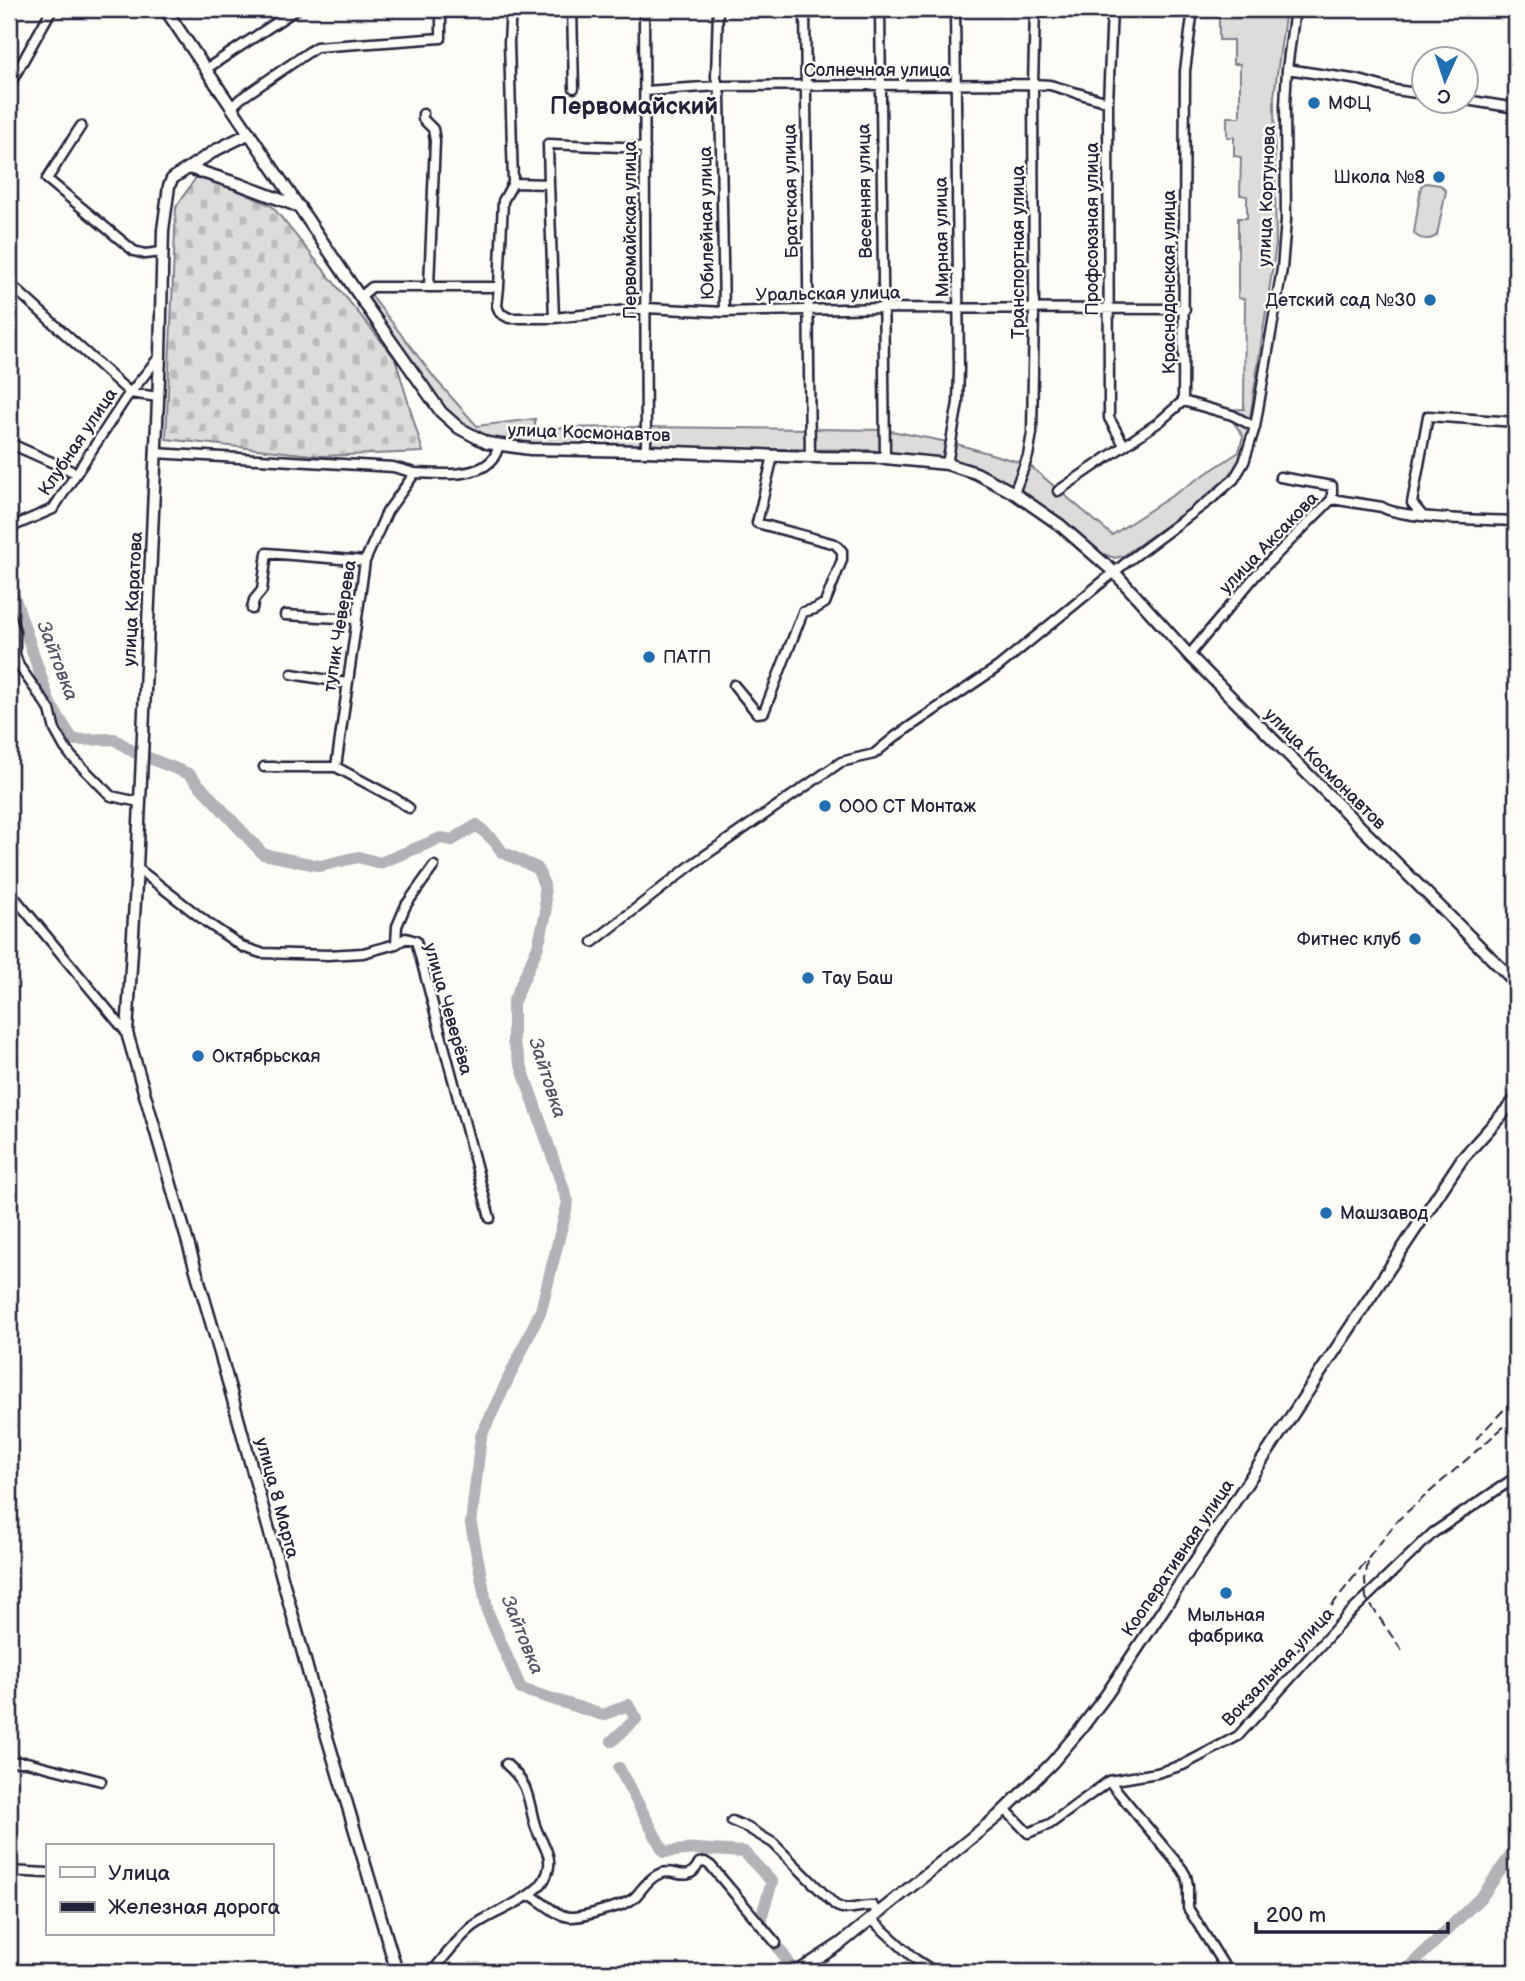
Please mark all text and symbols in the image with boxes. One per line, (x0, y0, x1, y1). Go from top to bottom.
north arrow (1410, 46, 1480, 116)
street label: Солнечная улица (804, 60, 951, 81)
text: С (1437, 84, 1451, 107)
district label: Первомайский (550, 92, 718, 121)
place label: МФЦ (1328, 93, 1371, 114)
marker: МФЦ (1306, 95, 1322, 111)
street label: Братская улица (779, 123, 803, 259)
street label: Весенняя улица (853, 123, 877, 259)
street label: улица Кортунова (1254, 124, 1280, 267)
street label: Первомайская улица (620, 140, 641, 319)
street label: Профсоюзная улица (1082, 142, 1103, 316)
street label: Юбилейная улица (695, 146, 719, 300)
street label: Транспортная улица (1008, 165, 1029, 339)
place label: Школа №8 (1334, 167, 1425, 188)
marker: Школа №8 (1431, 169, 1447, 185)
street label: Мирная улица (930, 176, 954, 298)
street label: Краснодонская улица (1159, 190, 1180, 374)
street label: Уральская улица (755, 282, 901, 306)
place label: Детский сад №30 (1265, 290, 1416, 311)
marker: Детский сад №30 (1422, 292, 1438, 308)
street label: Клубная улица (34, 384, 122, 500)
street label: улица Космонавтов (507, 420, 671, 446)
street label: улица Аксакова (1215, 488, 1323, 598)
street label: улица Каратова (119, 531, 147, 667)
street label: тупик Чеверева (319, 558, 361, 693)
water label: Зайтовка (31, 618, 83, 704)
place label: ПАТП (663, 647, 711, 668)
marker: ПАТП (641, 649, 657, 665)
street label: улица Космонавтов (1260, 704, 1390, 834)
place label: ООО СТ Монтаж (839, 796, 976, 817)
marker: ООО СТ Монтаж (817, 798, 833, 814)
place label: Фитнес клуб (1297, 929, 1401, 950)
marker: Фитнес клуб (1407, 931, 1423, 947)
street label: улица Чеверёва (419, 941, 477, 1078)
place label: Тау Баш (822, 968, 893, 989)
marker: Тау Баш (800, 970, 816, 986)
water label: Зайтовка (523, 1035, 571, 1121)
place label: Октябрьская (212, 1046, 321, 1067)
marker: Октябрьская (190, 1048, 206, 1064)
place label: Машзавод (1340, 1203, 1428, 1224)
marker: Машзавод (1318, 1205, 1334, 1221)
street label: улица 8 Марта (251, 1435, 303, 1561)
street label: Кооперативная улица (1118, 1475, 1239, 1641)
marker: Мыльная фабрика (1218, 1585, 1234, 1601)
water label: Зайтовка (496, 1592, 548, 1678)
street label: Вокзальная улица (1218, 1603, 1339, 1731)
place label: Мыльная фабрика (1187, 1605, 1265, 1647)
legend (46, 1844, 273, 1936)
text: Улица (108, 1861, 171, 1886)
scale bar (1256, 1890, 1448, 1934)
text: Железная дорога (108, 1895, 281, 1920)
text: 200 m (1266, 1903, 1326, 1928)

